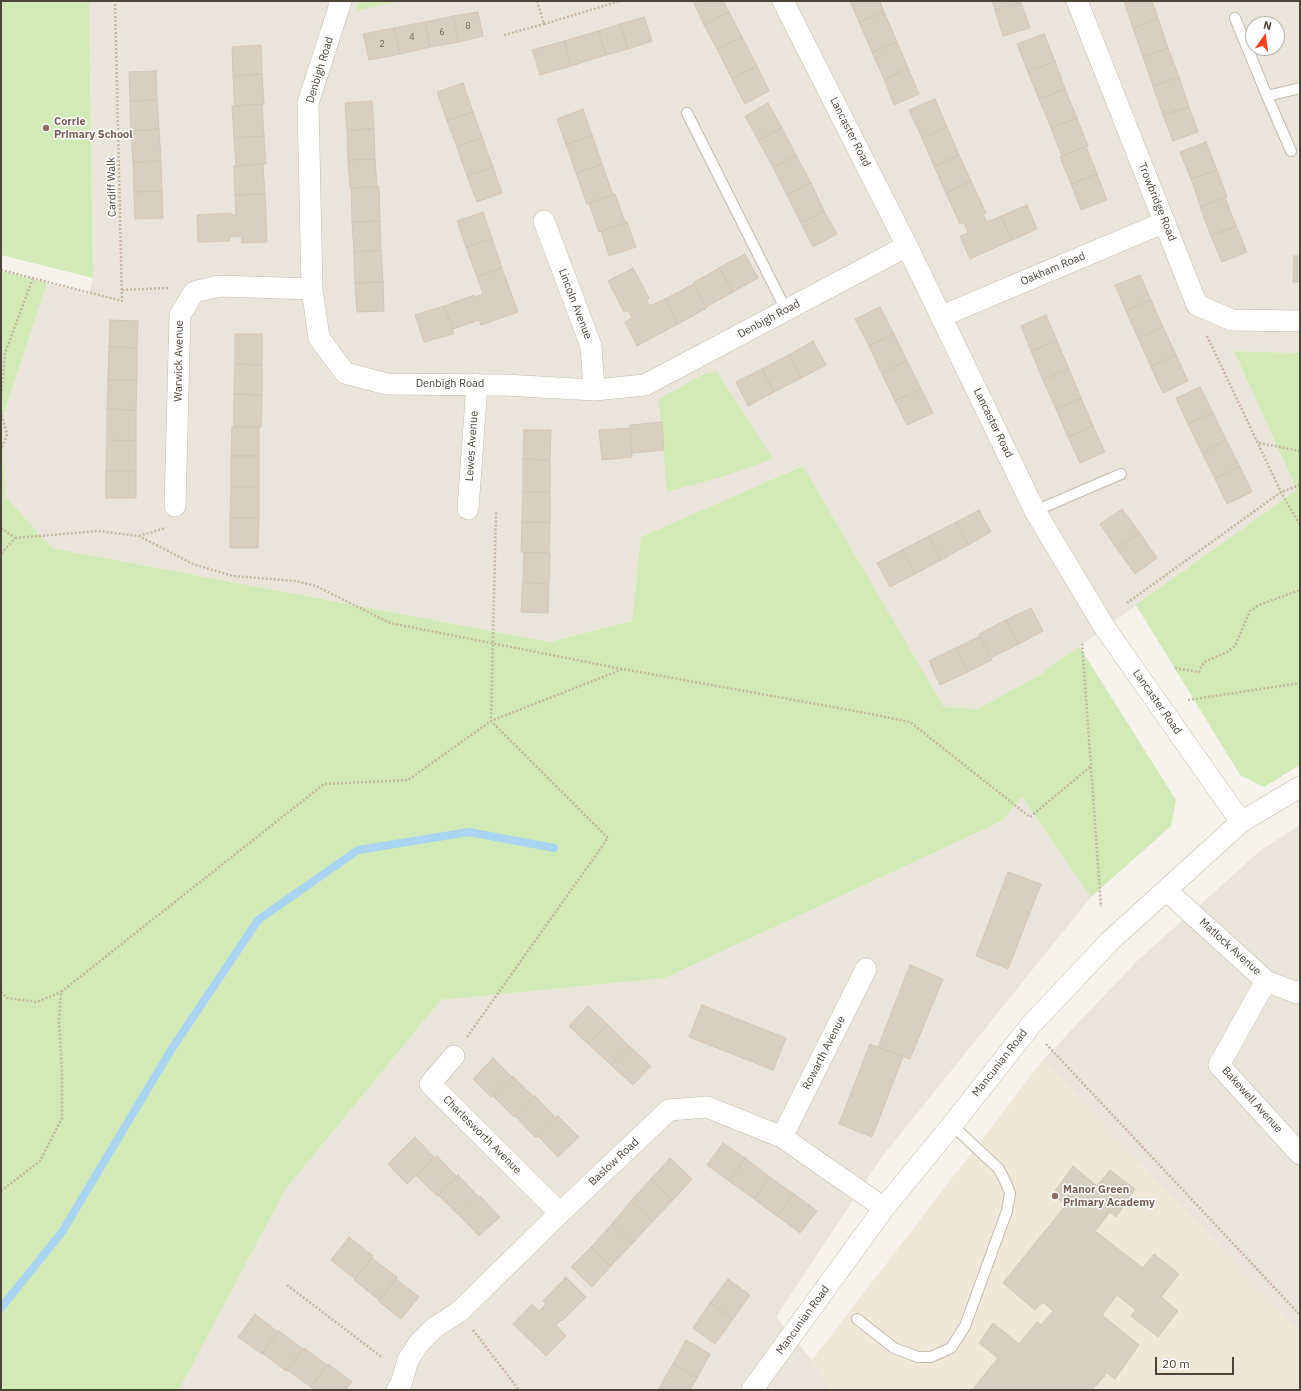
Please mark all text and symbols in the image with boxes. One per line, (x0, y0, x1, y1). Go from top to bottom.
north arrow (1245, 16, 1285, 56)
text: N (1262, 18, 1273, 33)
house number: 8 (465, 21, 471, 31)
house number: 6 (439, 27, 445, 37)
house number: 4 (409, 32, 415, 42)
street label: Denbigh Road (304, 35, 336, 105)
house number: 2 (379, 39, 385, 49)
street label: Lancaster Road (827, 95, 873, 169)
place label: Corrie Primary School (54, 115, 133, 141)
marker: Corrie Primary School (41, 123, 51, 133)
street label: Cardiff Walk (105, 157, 119, 217)
street label: Trowbridge Road (1135, 161, 1179, 243)
street label: Oakham Road (1019, 249, 1087, 289)
street label: Lincoln Avenue (555, 267, 595, 341)
street label: Denbigh Road (736, 297, 802, 341)
street label: Warwick Avenue (172, 320, 186, 402)
street label: Denbigh Road (416, 377, 484, 391)
street label: Lancaster Road (970, 386, 1016, 460)
street label: Lewes Avenue (463, 410, 481, 482)
street label: Lancaster Road (1130, 667, 1184, 737)
street label: Matlock Avenue (1196, 916, 1264, 978)
street label: Rowarth Avenue (800, 1014, 848, 1092)
street label: Mancunian Road (970, 1027, 1030, 1099)
street label: Bakewell Avenue (1219, 1064, 1285, 1136)
street label: Charlesworth Avenue (440, 1093, 524, 1177)
street label: Baslow Road (586, 1135, 642, 1189)
place label: Manor Green Primary Academy (1063, 1183, 1155, 1209)
marker: Manor Green Primary Academy (1050, 1191, 1060, 1201)
street label: Mancunian Road (774, 1283, 832, 1357)
scale bar (1157, 1349, 1236, 1375)
text: 20 m (1162, 1356, 1190, 1371)

